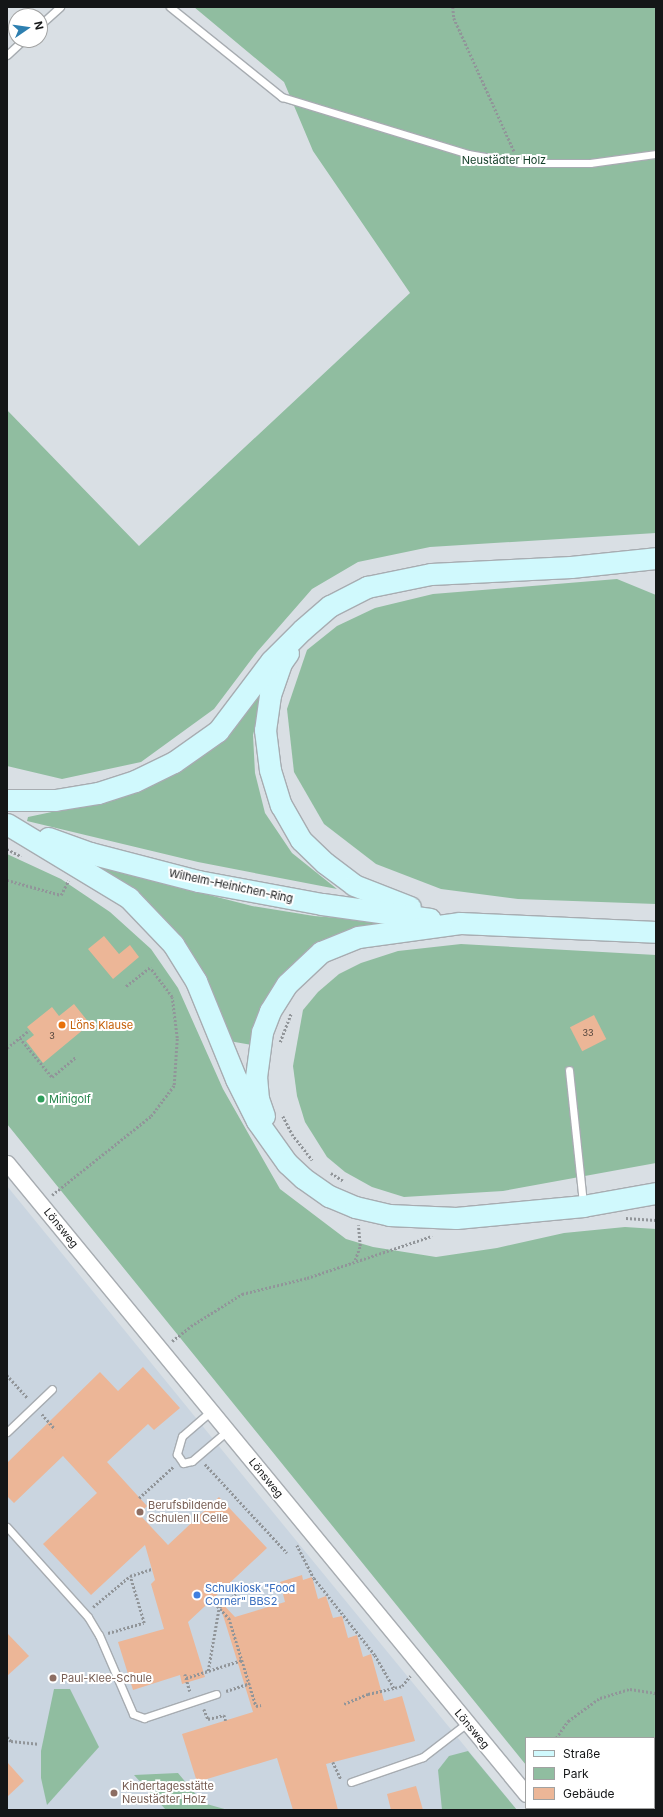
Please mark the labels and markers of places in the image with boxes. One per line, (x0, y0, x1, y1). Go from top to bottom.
place label: Löns Klause (70, 1018, 133, 1032)
marker: Löns Klause (57, 1020, 67, 1030)
place label: Minigolf (49, 1092, 91, 1106)
marker: Minigolf (36, 1094, 46, 1104)
place label: Berufsbildende Schulen II Celle (148, 1499, 228, 1525)
marker: Berufsbildende Schulen II Celle (135, 1507, 145, 1517)
place label: Schulkiosk "Food Corner" BBS2 (205, 1582, 295, 1608)
marker: Schulkiosk "Food Corner" BBS2 (192, 1590, 202, 1600)
place label: Paul-Klee-Schule (61, 1671, 152, 1685)
marker: Paul-Klee-Schule (48, 1673, 58, 1683)
place label: Kindertagesstätte Neustädter Holz (122, 1780, 214, 1806)
marker: Kindertagesstätte Neustädter Holz (109, 1788, 119, 1798)

